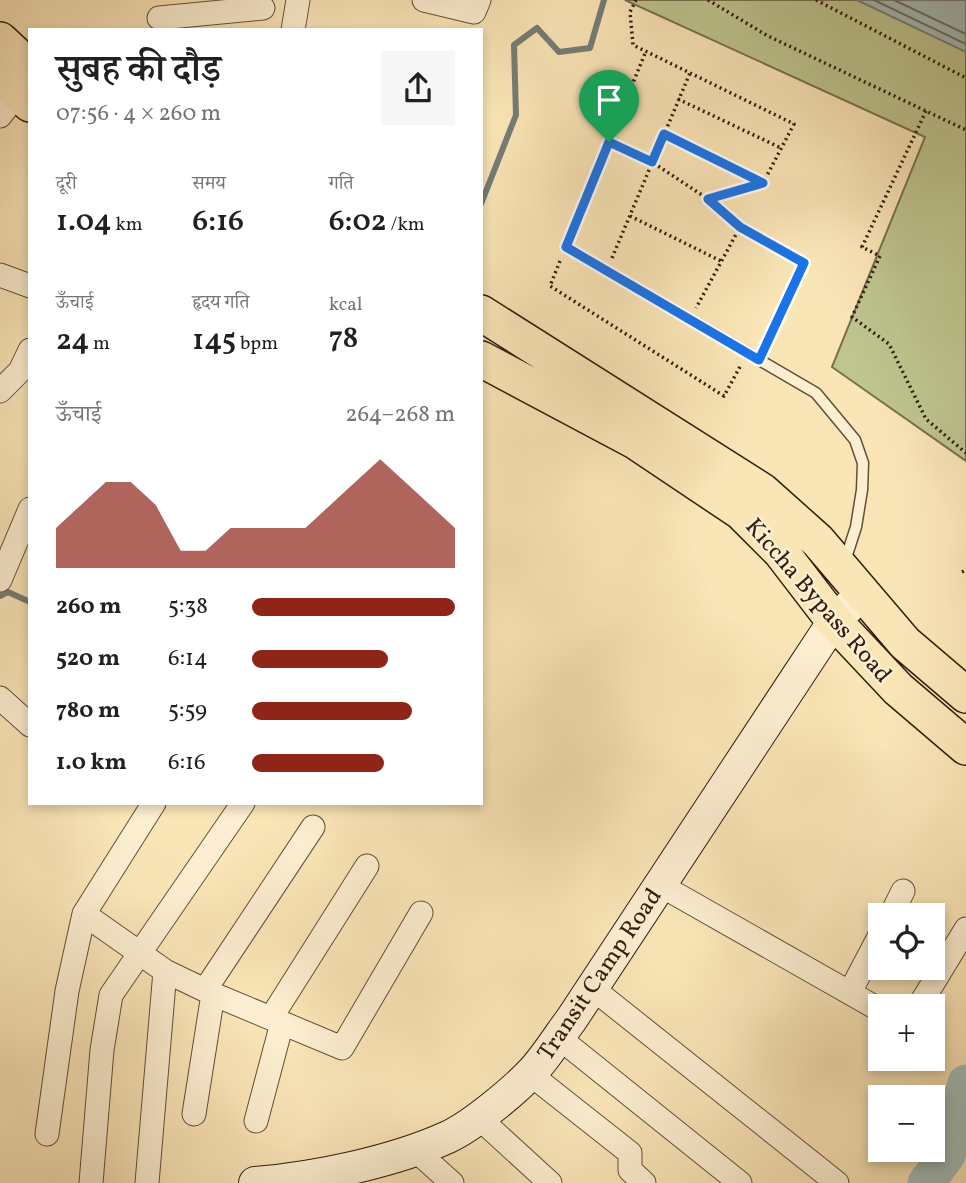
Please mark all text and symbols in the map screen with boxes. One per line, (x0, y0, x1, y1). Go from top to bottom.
text: सुबह की दौड़ (56, 45, 221, 98)
button: share (381, 51, 455, 125)
pin (579, 70, 639, 142)
icon: arrive (590, 81, 628, 119)
text: 07:56 · 4 × 260 m (56, 98, 221, 130)
text: दूरी (56, 171, 77, 197)
text: समय (192, 171, 226, 197)
text: गति (329, 171, 354, 197)
text: 1.04 (56, 201, 112, 243)
text: 6:16 (192, 201, 244, 243)
text: 6:02 (329, 201, 387, 243)
text: km (112, 212, 143, 238)
text: /km (387, 212, 425, 238)
text: ऊँचाई (56, 290, 93, 316)
text: हृदय गति (192, 290, 249, 316)
text: kcal (329, 292, 362, 318)
text: 78 (329, 318, 358, 360)
text: 24 (56, 320, 89, 362)
text: 145 (192, 320, 236, 362)
text: m (89, 331, 110, 357)
text: bpm (236, 331, 278, 357)
text: ऊँचाई (56, 399, 101, 431)
text: 264–268 m (345, 399, 455, 431)
street label: Kiccha Bypass Road (736, 511, 899, 691)
text: 260 m (56, 591, 122, 623)
text: 5:38 (168, 591, 208, 623)
text: 520 m (56, 643, 120, 675)
text: 6:14 (168, 643, 208, 675)
text: 780 m (56, 695, 120, 727)
text: 5:59 (168, 695, 207, 727)
text: 1.0 km (56, 747, 127, 779)
text: 6:16 (168, 747, 206, 779)
street label: Transit Camp Road (530, 882, 671, 1068)
map controls (868, 903, 945, 1162)
button: locate (868, 903, 945, 980)
button: + (868, 994, 945, 1071)
button: − (868, 1085, 945, 1162)

